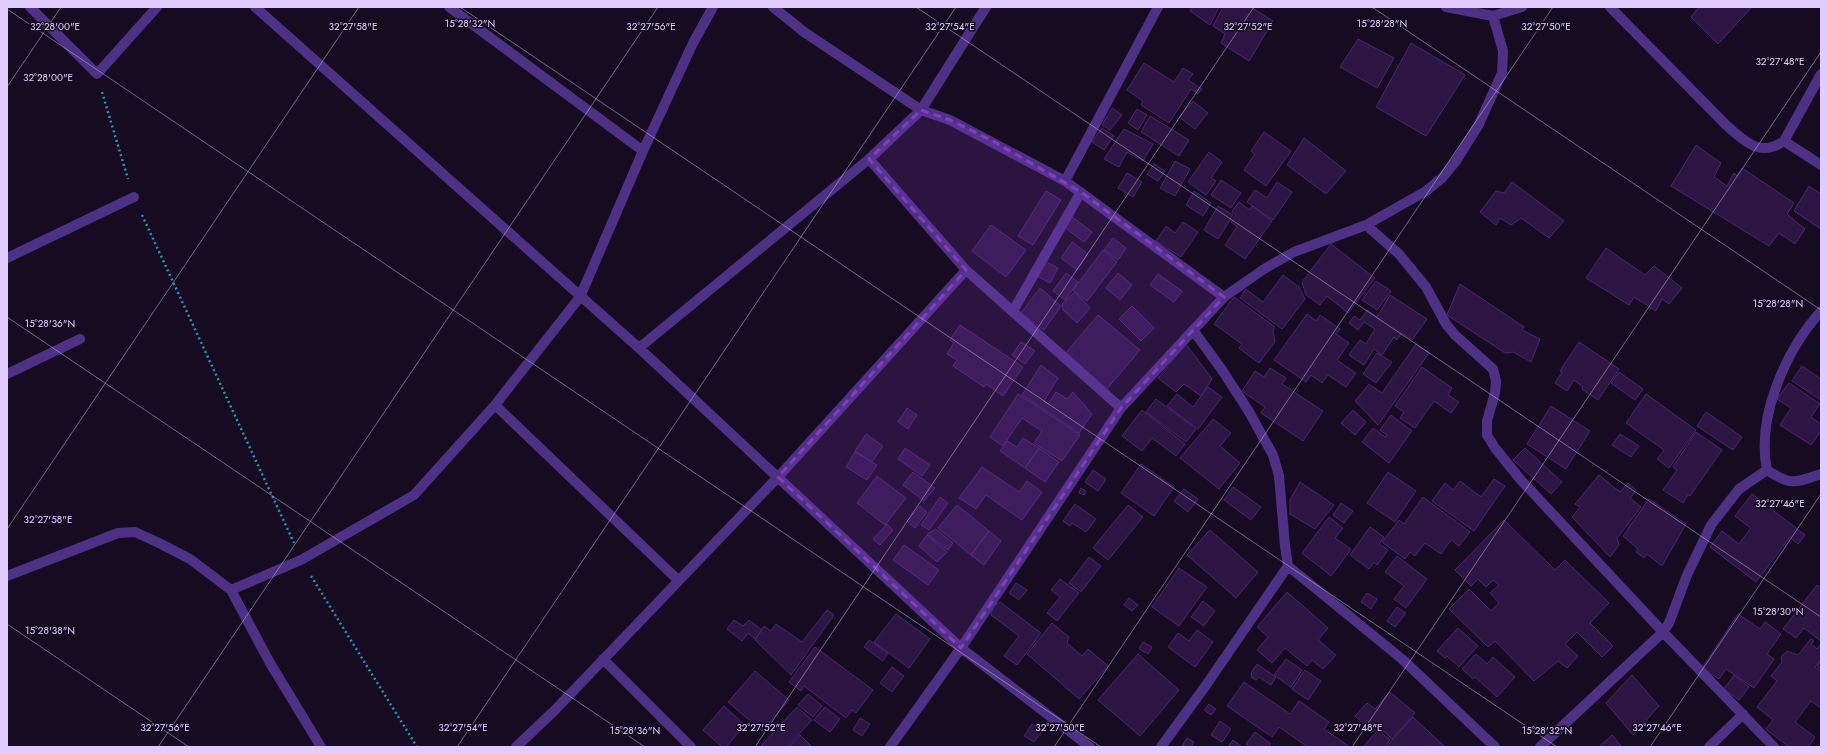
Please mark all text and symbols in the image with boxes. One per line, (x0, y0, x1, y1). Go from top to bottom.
text: 15°28'32"N (445, 16, 495, 31)
text: 15°28'28"N (1357, 16, 1407, 31)
text: 32°28'00"E (30, 19, 80, 34)
text: 32°27'58"E (329, 19, 377, 34)
text: 32°27'56"E (626, 19, 676, 34)
text: 32°27'54"E (925, 19, 975, 34)
text: 32°27'52"E (1223, 19, 1273, 34)
text: 32°27'50"E (1521, 19, 1571, 34)
text: 32°27'48"E (1755, 54, 1805, 69)
text: 32°28'00"E (23, 70, 73, 85)
text: 15°28'28"N (1753, 296, 1803, 311)
text: 15°28'36"N (25, 316, 75, 331)
text: 32°27'46"E (1755, 496, 1805, 511)
text: 32°27'58"E (24, 512, 72, 527)
text: 15°28'30"N (1753, 604, 1803, 619)
text: 15°28'38"N (25, 623, 75, 638)
text: 32°27'56"E (140, 720, 190, 735)
text: 32°27'54"E (438, 720, 488, 735)
text: 32°27'52"E (736, 720, 786, 735)
text: 32°27'50"E (1035, 720, 1085, 735)
text: 32°27'48"E (1333, 720, 1383, 735)
text: 32°27'46"E (1632, 720, 1682, 735)
text: 15°28'36"N (610, 723, 660, 738)
text: 15°28'32"N (1522, 723, 1572, 738)

